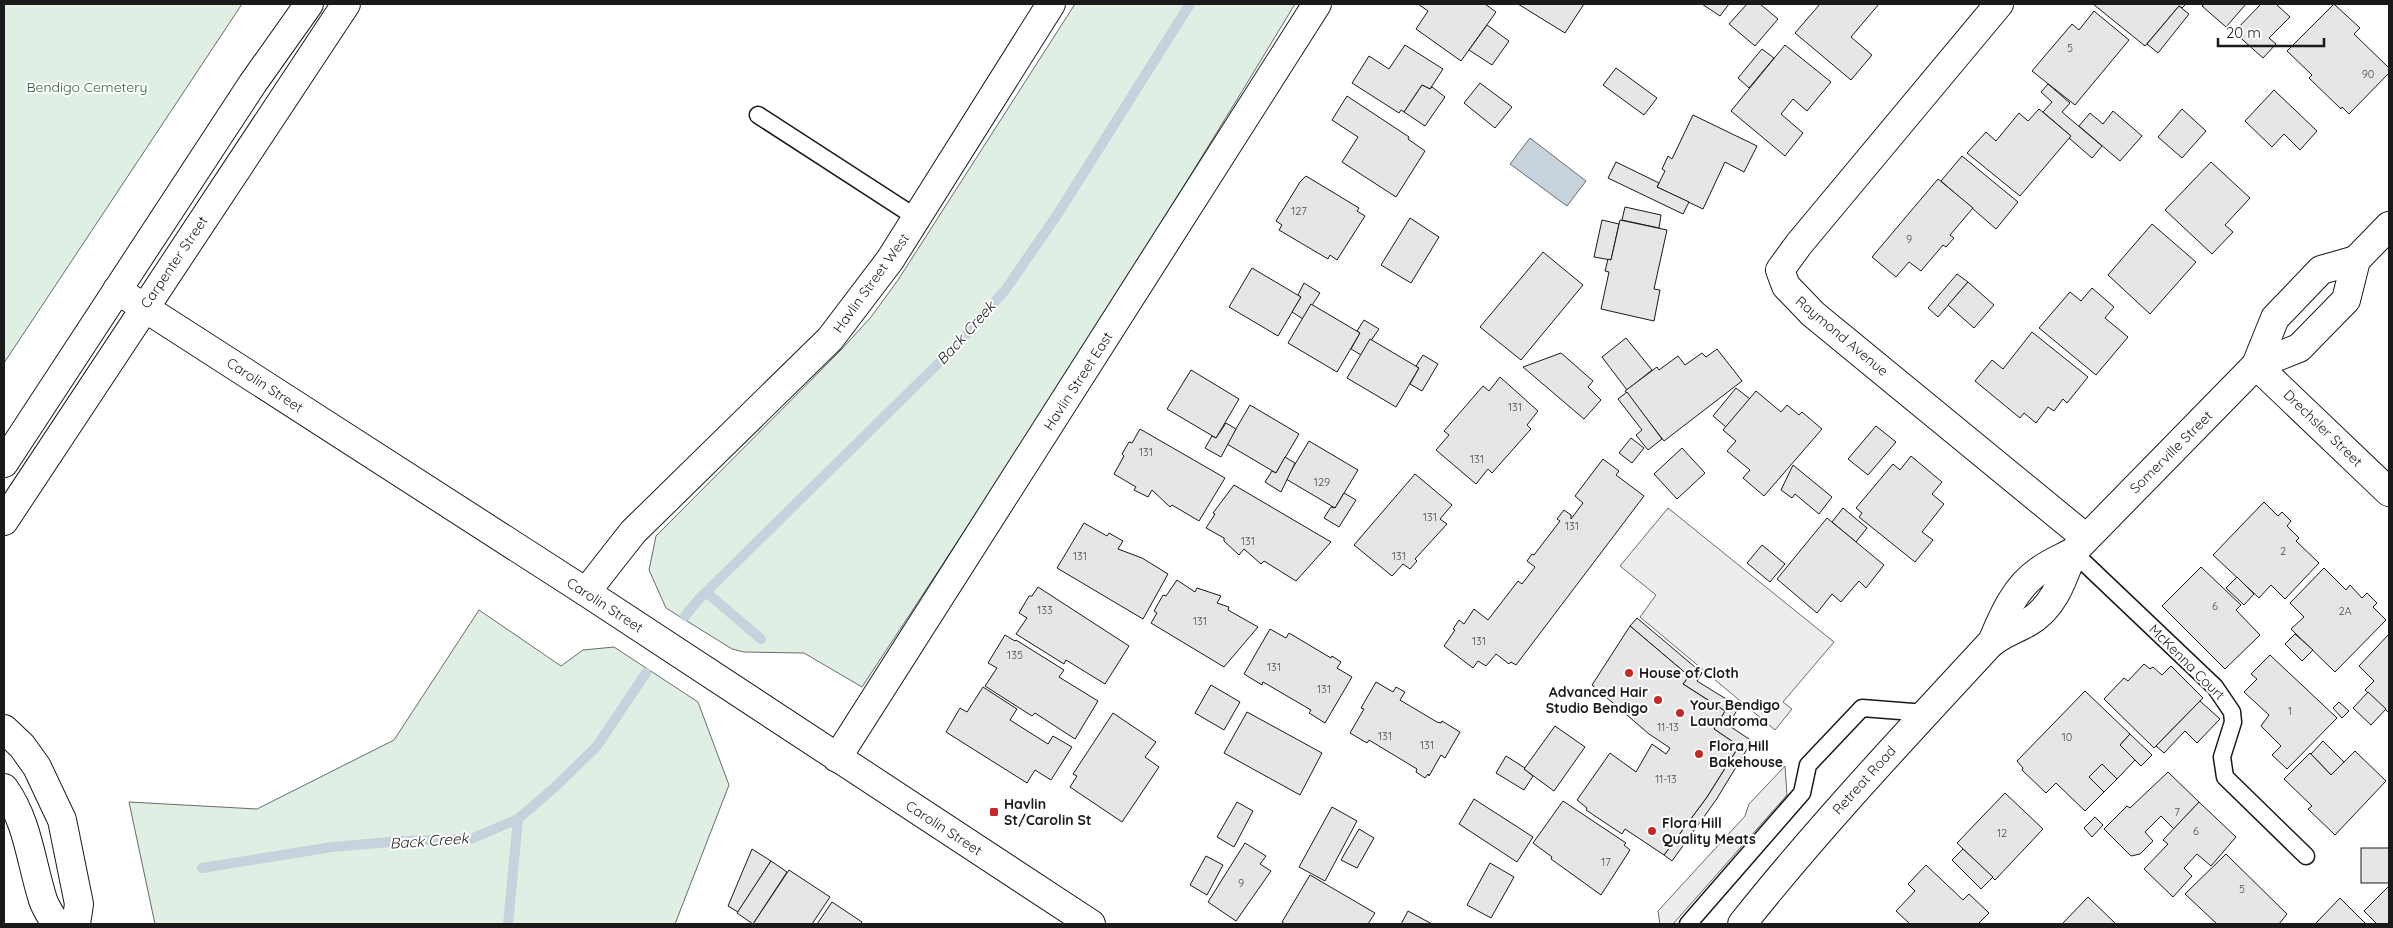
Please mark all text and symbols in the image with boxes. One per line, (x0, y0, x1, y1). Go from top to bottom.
scale bar (2218, 15, 2324, 47)
text: 20 m (2226, 23, 2261, 42)
house number: 5 (2067, 41, 2073, 55)
house number: 90 (2362, 67, 2374, 81)
park label: Bendigo Cemetery (27, 78, 147, 96)
house number: 127 (1291, 204, 1307, 218)
street label: Carpenter Street (136, 212, 212, 312)
street label: Havlin Street West (829, 230, 913, 336)
house number: 9 (1906, 232, 1912, 246)
street label: Raymond Avenue (1792, 292, 1892, 380)
water label: Back Creek (932, 296, 1000, 368)
street label: Havlin Street East (1039, 328, 1117, 434)
street label: Carolin Street (223, 354, 307, 417)
street label: Drechsler Street (2280, 386, 2367, 471)
house number: 131 (1508, 400, 1522, 414)
street label: Somerville Street (2126, 407, 2216, 497)
house number: 131 (1139, 445, 1153, 459)
house number: 131 (1470, 452, 1484, 466)
house number: 129 (1314, 475, 1330, 489)
house number: 131 (1423, 510, 1437, 524)
house number: 131 (1565, 519, 1579, 533)
house number: 131 (1241, 534, 1255, 548)
house number: 2 (2280, 544, 2286, 558)
house number: 131 (1073, 549, 1087, 563)
house number: 131 (1392, 549, 1406, 563)
street label: Carolin Street (563, 574, 647, 637)
house number: 6 (2212, 599, 2218, 613)
house number: 133 (1037, 603, 1053, 617)
house number: 2A (2338, 604, 2352, 618)
house number: 131 (1193, 614, 1207, 628)
street label: McKenna Court (2145, 620, 2229, 704)
house number: 131 (1472, 634, 1486, 648)
house number: 135 (1007, 648, 1023, 662)
house number: 131 (1267, 660, 1281, 674)
place label: House of Cloth (1639, 664, 1739, 682)
marker: House of Cloth (1623, 667, 1635, 679)
house number: 131 (1317, 682, 1331, 696)
place label: Advanced Hair Studio Bendigo (1546, 683, 1648, 717)
marker: Advanced Hair Studio Bendigo (1652, 694, 1664, 706)
place label: Your Bendigo Laundroma (1690, 696, 1780, 730)
house number: 1 (2288, 704, 2292, 718)
marker: Your Bendigo Laundroma (1674, 707, 1686, 719)
house number: 11-13 (1657, 720, 1679, 734)
house number: 131 (1378, 729, 1392, 743)
house number: 10 (2062, 730, 2072, 744)
place label: Flora Hill Bakehouse (1709, 737, 1783, 771)
house number: 131 (1420, 738, 1434, 752)
street label: Retreat Road (1828, 742, 1900, 818)
marker: Flora Hill Bakehouse (1693, 748, 1705, 760)
house number: 11-13 (1655, 772, 1677, 786)
place label: Havlin St/Carolin St (1004, 795, 1092, 829)
street label: Carolin Street (902, 797, 986, 860)
house number: 7 (2174, 805, 2180, 819)
marker: Havlin St/Carolin St (988, 806, 1000, 818)
place label: Flora Hill Quality Meats (1662, 814, 1756, 848)
house number: 6 (2193, 824, 2199, 838)
marker: Flora Hill Quality Meats (1646, 825, 1658, 837)
house number: 12 (1997, 826, 2007, 840)
water label: Back Creek (389, 828, 471, 853)
house number: 17 (1601, 855, 1611, 869)
house number: 9 (1238, 876, 1244, 890)
house number: 5 (2239, 882, 2245, 896)

